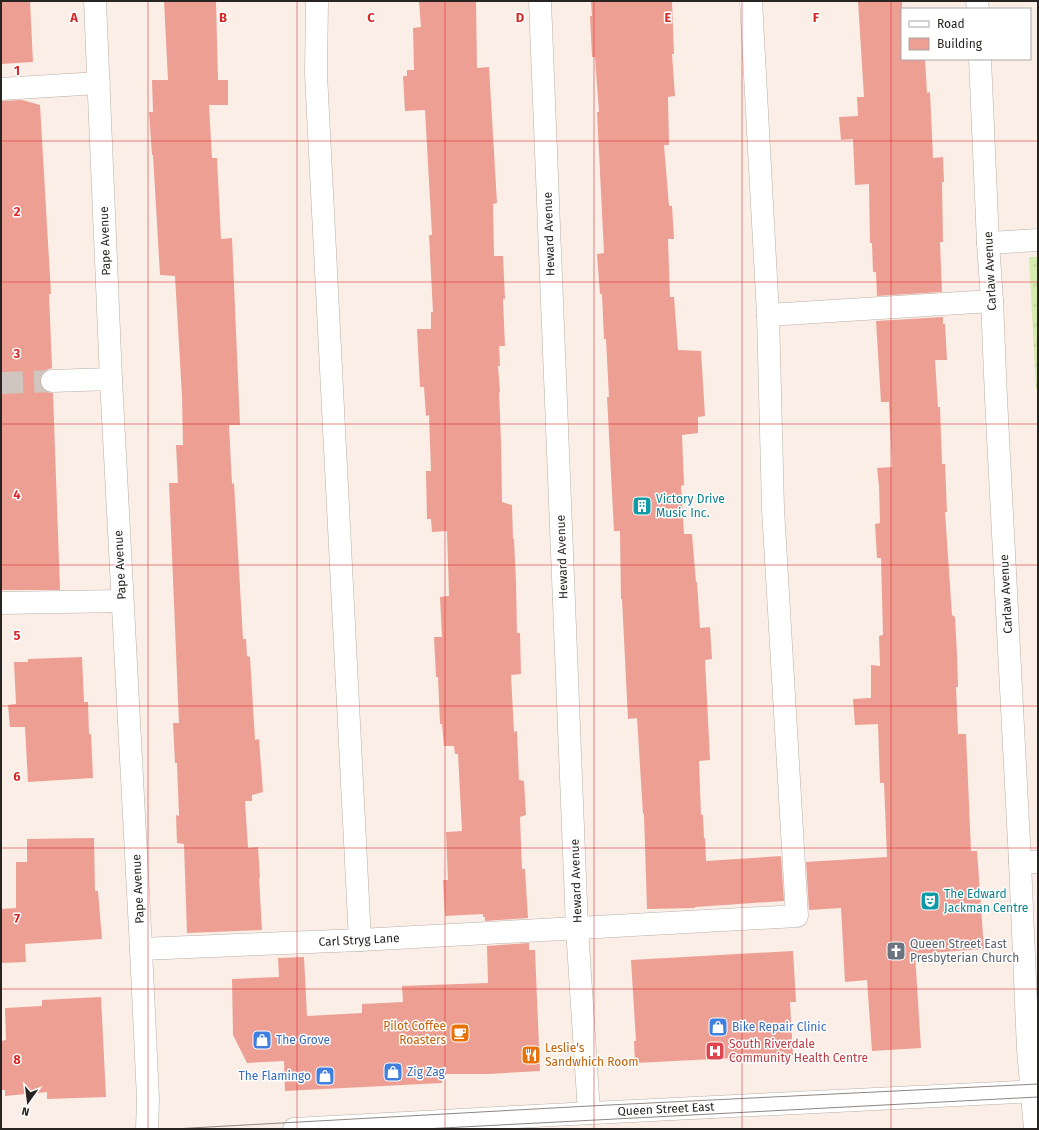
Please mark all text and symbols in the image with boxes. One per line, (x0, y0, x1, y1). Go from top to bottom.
legend (901, 8, 1031, 60)
text: A (69, 10, 78, 25)
text: B (219, 10, 227, 25)
text: C (367, 10, 375, 25)
text: D (516, 10, 525, 25)
text: E (665, 10, 672, 25)
text: F (813, 10, 820, 25)
text: Road (937, 17, 965, 31)
text: Building (937, 37, 983, 51)
text: 1 (14, 63, 20, 78)
street label: Heward Avenue (541, 192, 557, 276)
text: 2 (14, 204, 21, 219)
street label: Pape Avenue (97, 206, 113, 276)
street label: Carlaw Avenue (981, 231, 999, 311)
text: 3 (13, 346, 21, 361)
text: 4 (13, 487, 21, 502)
place label: Victory Drive Music Inc. (656, 492, 725, 520)
building icon: Victory Drive Music Inc. (631, 495, 653, 517)
street label: Heward Avenue (554, 515, 570, 599)
street label: Pape Avenue (111, 530, 129, 600)
street label: Carlaw Avenue (997, 554, 1015, 634)
text: 5 (14, 628, 21, 643)
text: 6 (13, 769, 21, 784)
street label: Heward Avenue (568, 839, 584, 923)
street label: Pape Avenue (129, 854, 147, 924)
place label: The Edward Jackman Centre (944, 887, 1028, 915)
theatre icon: The Edward Jackman Centre (919, 890, 941, 912)
text: 7 (14, 911, 20, 926)
street label: Carl Stryg Lane (318, 931, 400, 949)
place label: Queen Street East Presbyterian Church (910, 937, 1019, 965)
church icon: Queen Street East Presbyterian Church (885, 940, 907, 962)
shop icon: Bike Repair Clinic (707, 1016, 729, 1038)
place label: Pilot Coffee Roasters (383, 1019, 446, 1047)
place label: Bike Repair Clinic (732, 1020, 827, 1034)
cafe icon: Pilot Coffee Roasters (449, 1022, 471, 1044)
shop icon: The Grove (251, 1029, 273, 1051)
place label: The Grove (276, 1033, 330, 1047)
place label: South Riverdale Community Health Centre (729, 1037, 868, 1065)
hospital icon: South Riverdale Community Health Centre (704, 1040, 726, 1062)
place label: Leslie's Sandwhich Room (545, 1041, 639, 1069)
restaurant icon: Leslie's Sandwhich Room (520, 1044, 542, 1066)
text: 8 (13, 1052, 21, 1067)
shop icon: Zig Zag (382, 1061, 404, 1083)
shop icon: The Flamingo (314, 1065, 336, 1087)
place label: Zig Zag (407, 1065, 446, 1079)
place label: The Flamingo (239, 1069, 311, 1083)
north arrow (8, 1082, 48, 1122)
street label: Queen Street East (617, 1099, 715, 1119)
text: N (21, 1104, 31, 1118)

